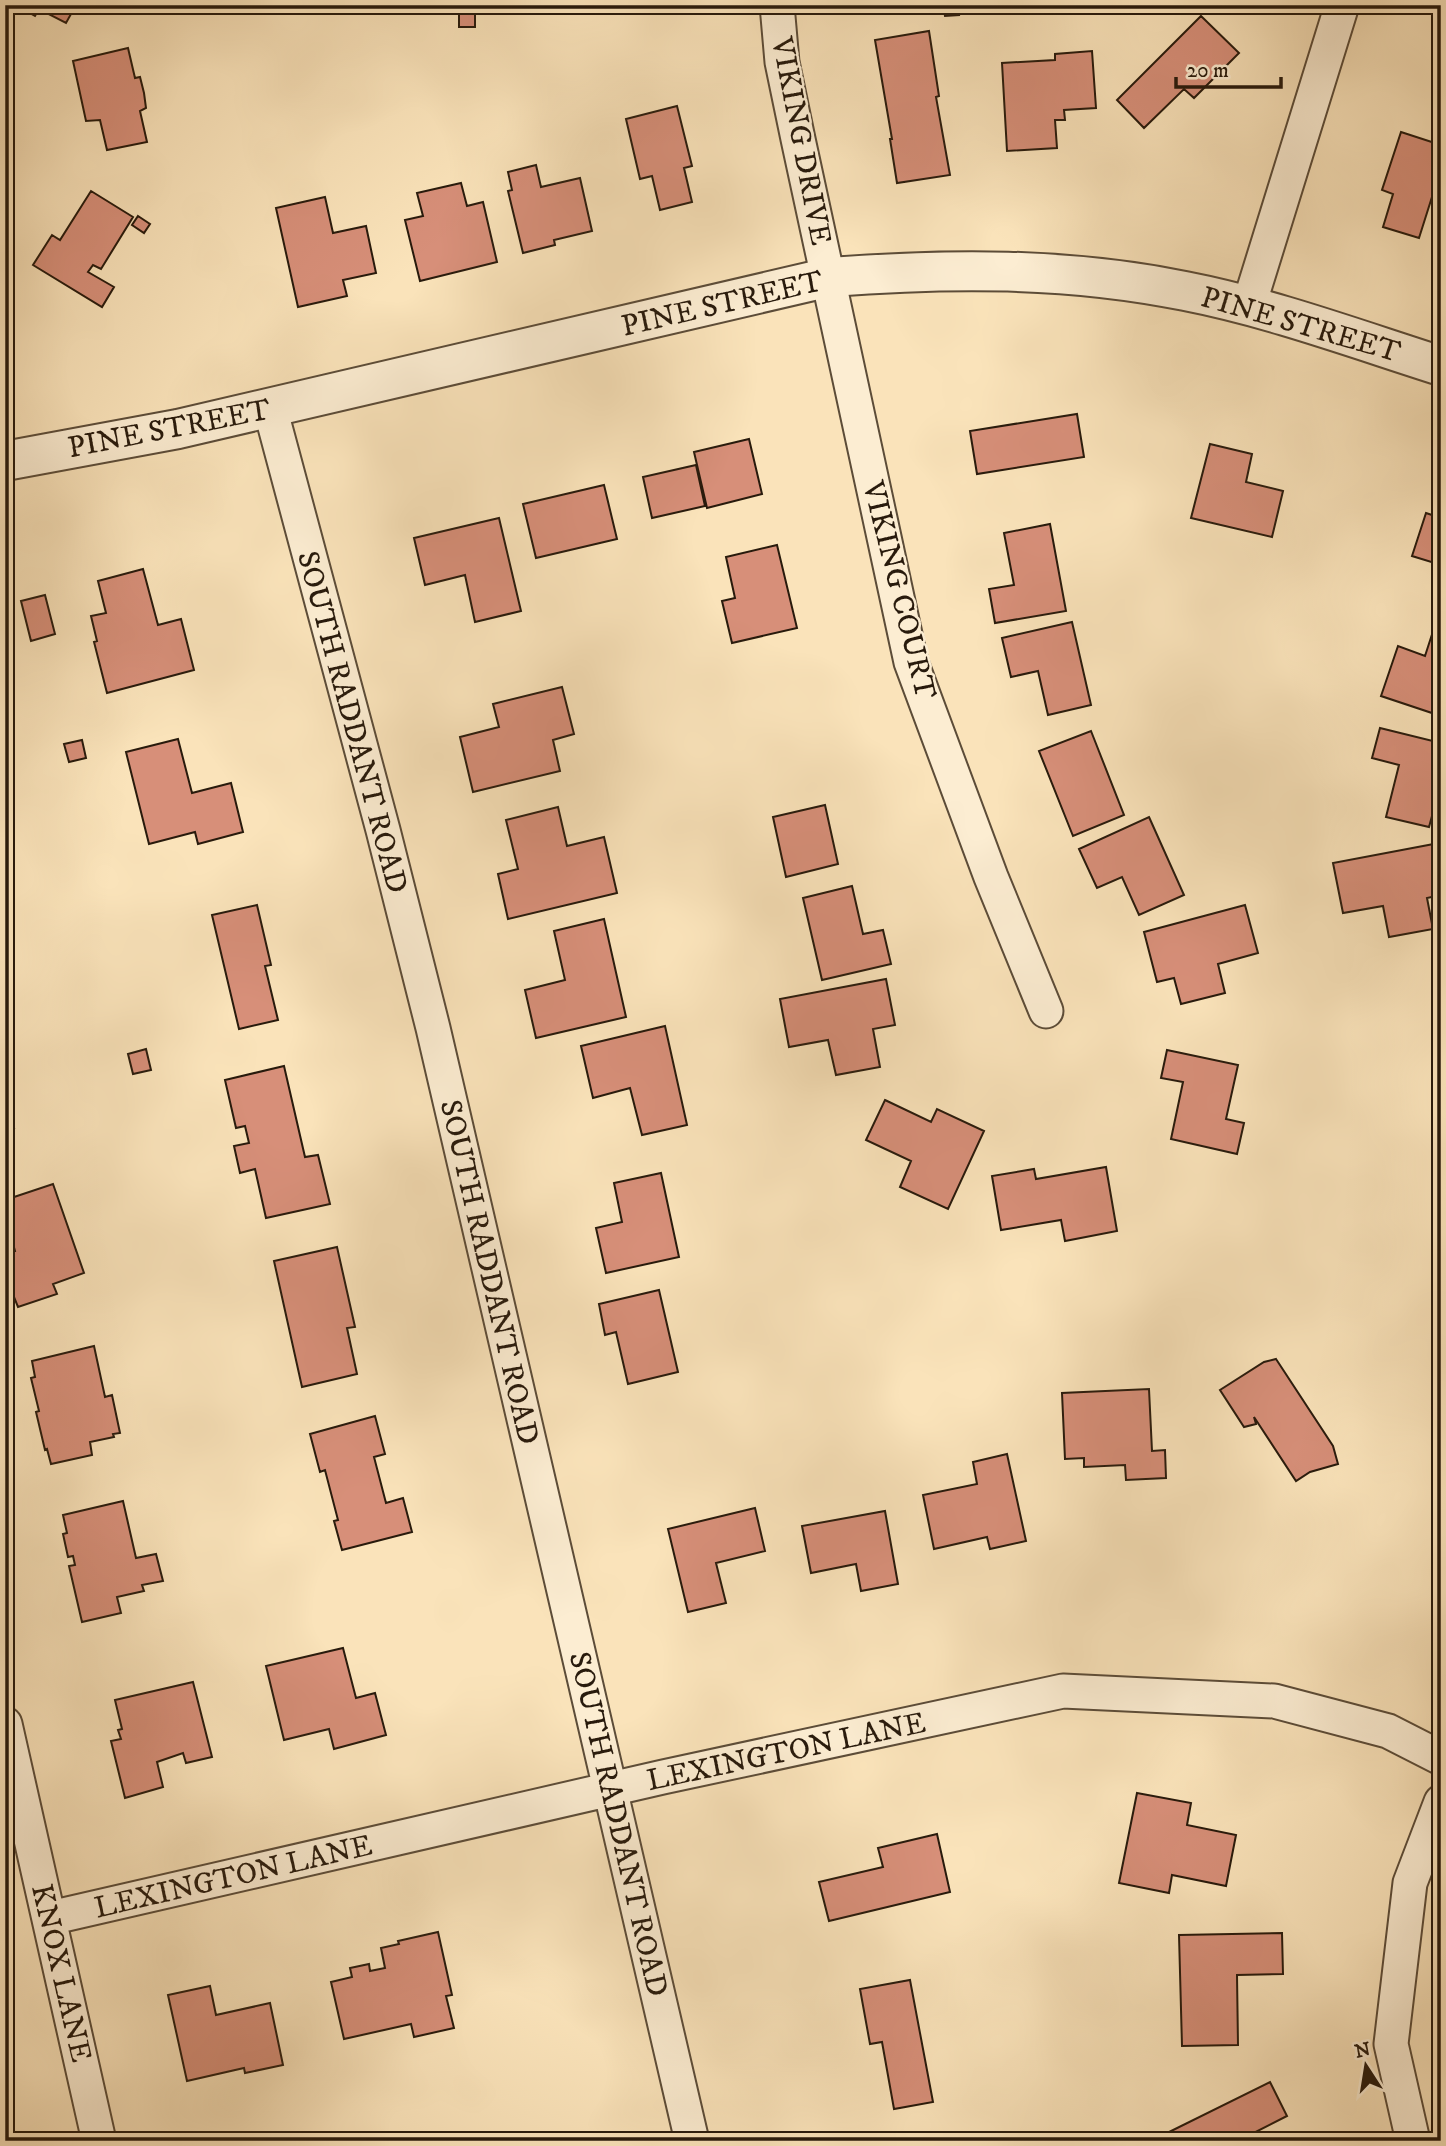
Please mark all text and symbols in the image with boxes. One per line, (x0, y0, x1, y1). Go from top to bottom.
street label: VIKING DRIVE (762, 33, 839, 248)
scale bar (1176, 46, 1282, 90)
text: 20 m (1187, 58, 1229, 84)
street label: PINE STREET (618, 263, 827, 346)
street label: PINE STREET (1197, 279, 1405, 372)
street label: PINE STREET (65, 392, 274, 467)
street label: VIKING COURT (853, 477, 944, 703)
street label: SOUTH RADDANT ROAD (288, 547, 415, 897)
street label: SOUTH RADDANT ROAD (431, 1096, 546, 1448)
street label: SOUTH RADDANT ROAD (560, 1648, 675, 2000)
street label: LEXINGTON LANE (644, 1705, 929, 1800)
street label: LEXINGTON LANE (91, 1827, 376, 1927)
street label: KNOX LANE (22, 1881, 99, 2066)
north arrow (1330, 2030, 1400, 2100)
text: N (1353, 2038, 1373, 2064)

